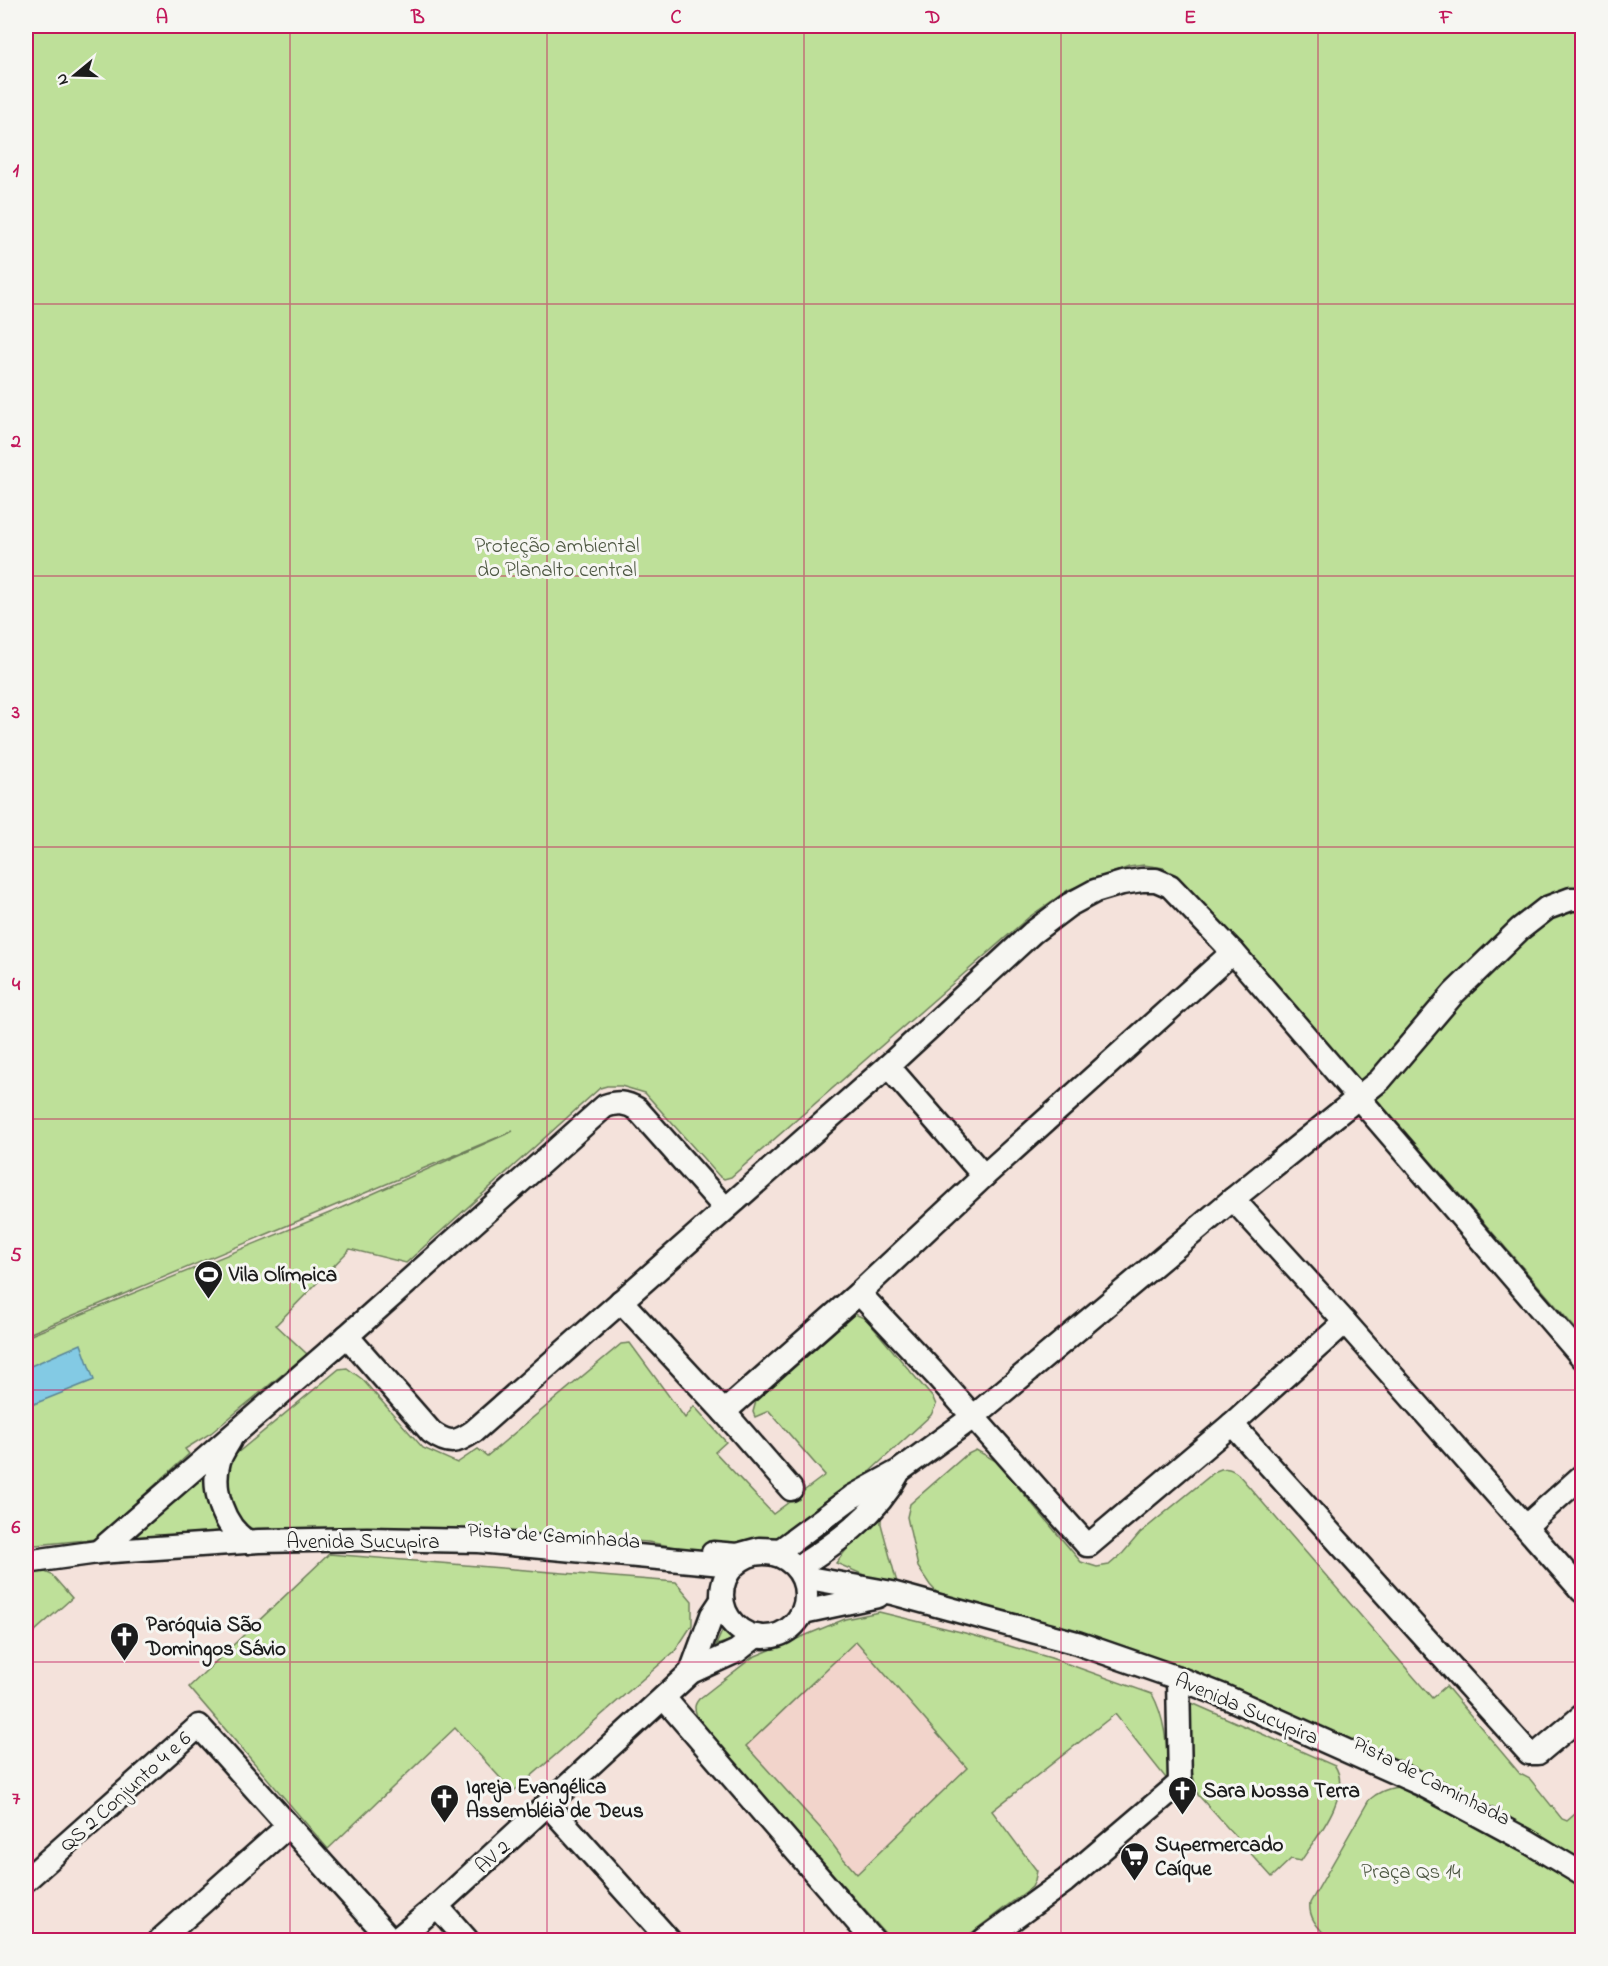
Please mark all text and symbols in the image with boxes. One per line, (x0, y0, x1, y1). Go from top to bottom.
text: A (156, 4, 168, 33)
text: B (410, 4, 425, 33)
text: C (671, 4, 682, 33)
text: D (925, 4, 940, 33)
text: E (1184, 4, 1196, 33)
text: F (1439, 4, 1453, 33)
north arrow (45, 45, 105, 105)
text: N (50, 70, 76, 88)
text: 1 (13, 157, 20, 186)
text: 2 (10, 428, 21, 457)
park label: Proteção ambiental do Planalto central (474, 532, 640, 586)
text: 3 (11, 699, 20, 728)
text: 4 (12, 971, 21, 1000)
text: 5 (10, 1242, 22, 1271)
sports icon: Vila Olímpica (192, 1258, 224, 1300)
place label: Vila Olímpica (228, 1261, 337, 1291)
text: 6 (12, 1514, 21, 1543)
street label: Pista de Caminhada (466, 1516, 641, 1558)
street label: Avenida Sucupira (286, 1528, 440, 1558)
place label: Paróquia São Domingos Sávio (145, 1611, 286, 1667)
church icon: Paróquia São Domingos Sávio (109, 1620, 141, 1662)
street label: Avenida Sucupira (1170, 1666, 1323, 1754)
street label: QS 2 Conjunto 4 e 6 (54, 1725, 199, 1860)
street label: Pista de Caminhada (1347, 1729, 1515, 1834)
place label: Igreja Evangélica Assembléia de Deus (466, 1773, 644, 1827)
church icon: Sara Nossa Terra (1166, 1774, 1198, 1816)
place label: Sara Nossa Terra (1203, 1777, 1360, 1807)
church icon: Igreja Evangélica Assembléia de Deus (429, 1782, 461, 1824)
text: 7 (12, 1785, 21, 1814)
place label: Supermercado Caíque (1155, 1831, 1283, 1885)
street label: AV 2 (469, 1833, 518, 1882)
supermarket icon: Supermercado Caíque (1118, 1840, 1150, 1882)
park label: Praça Qs 14 (1361, 1858, 1461, 1888)

